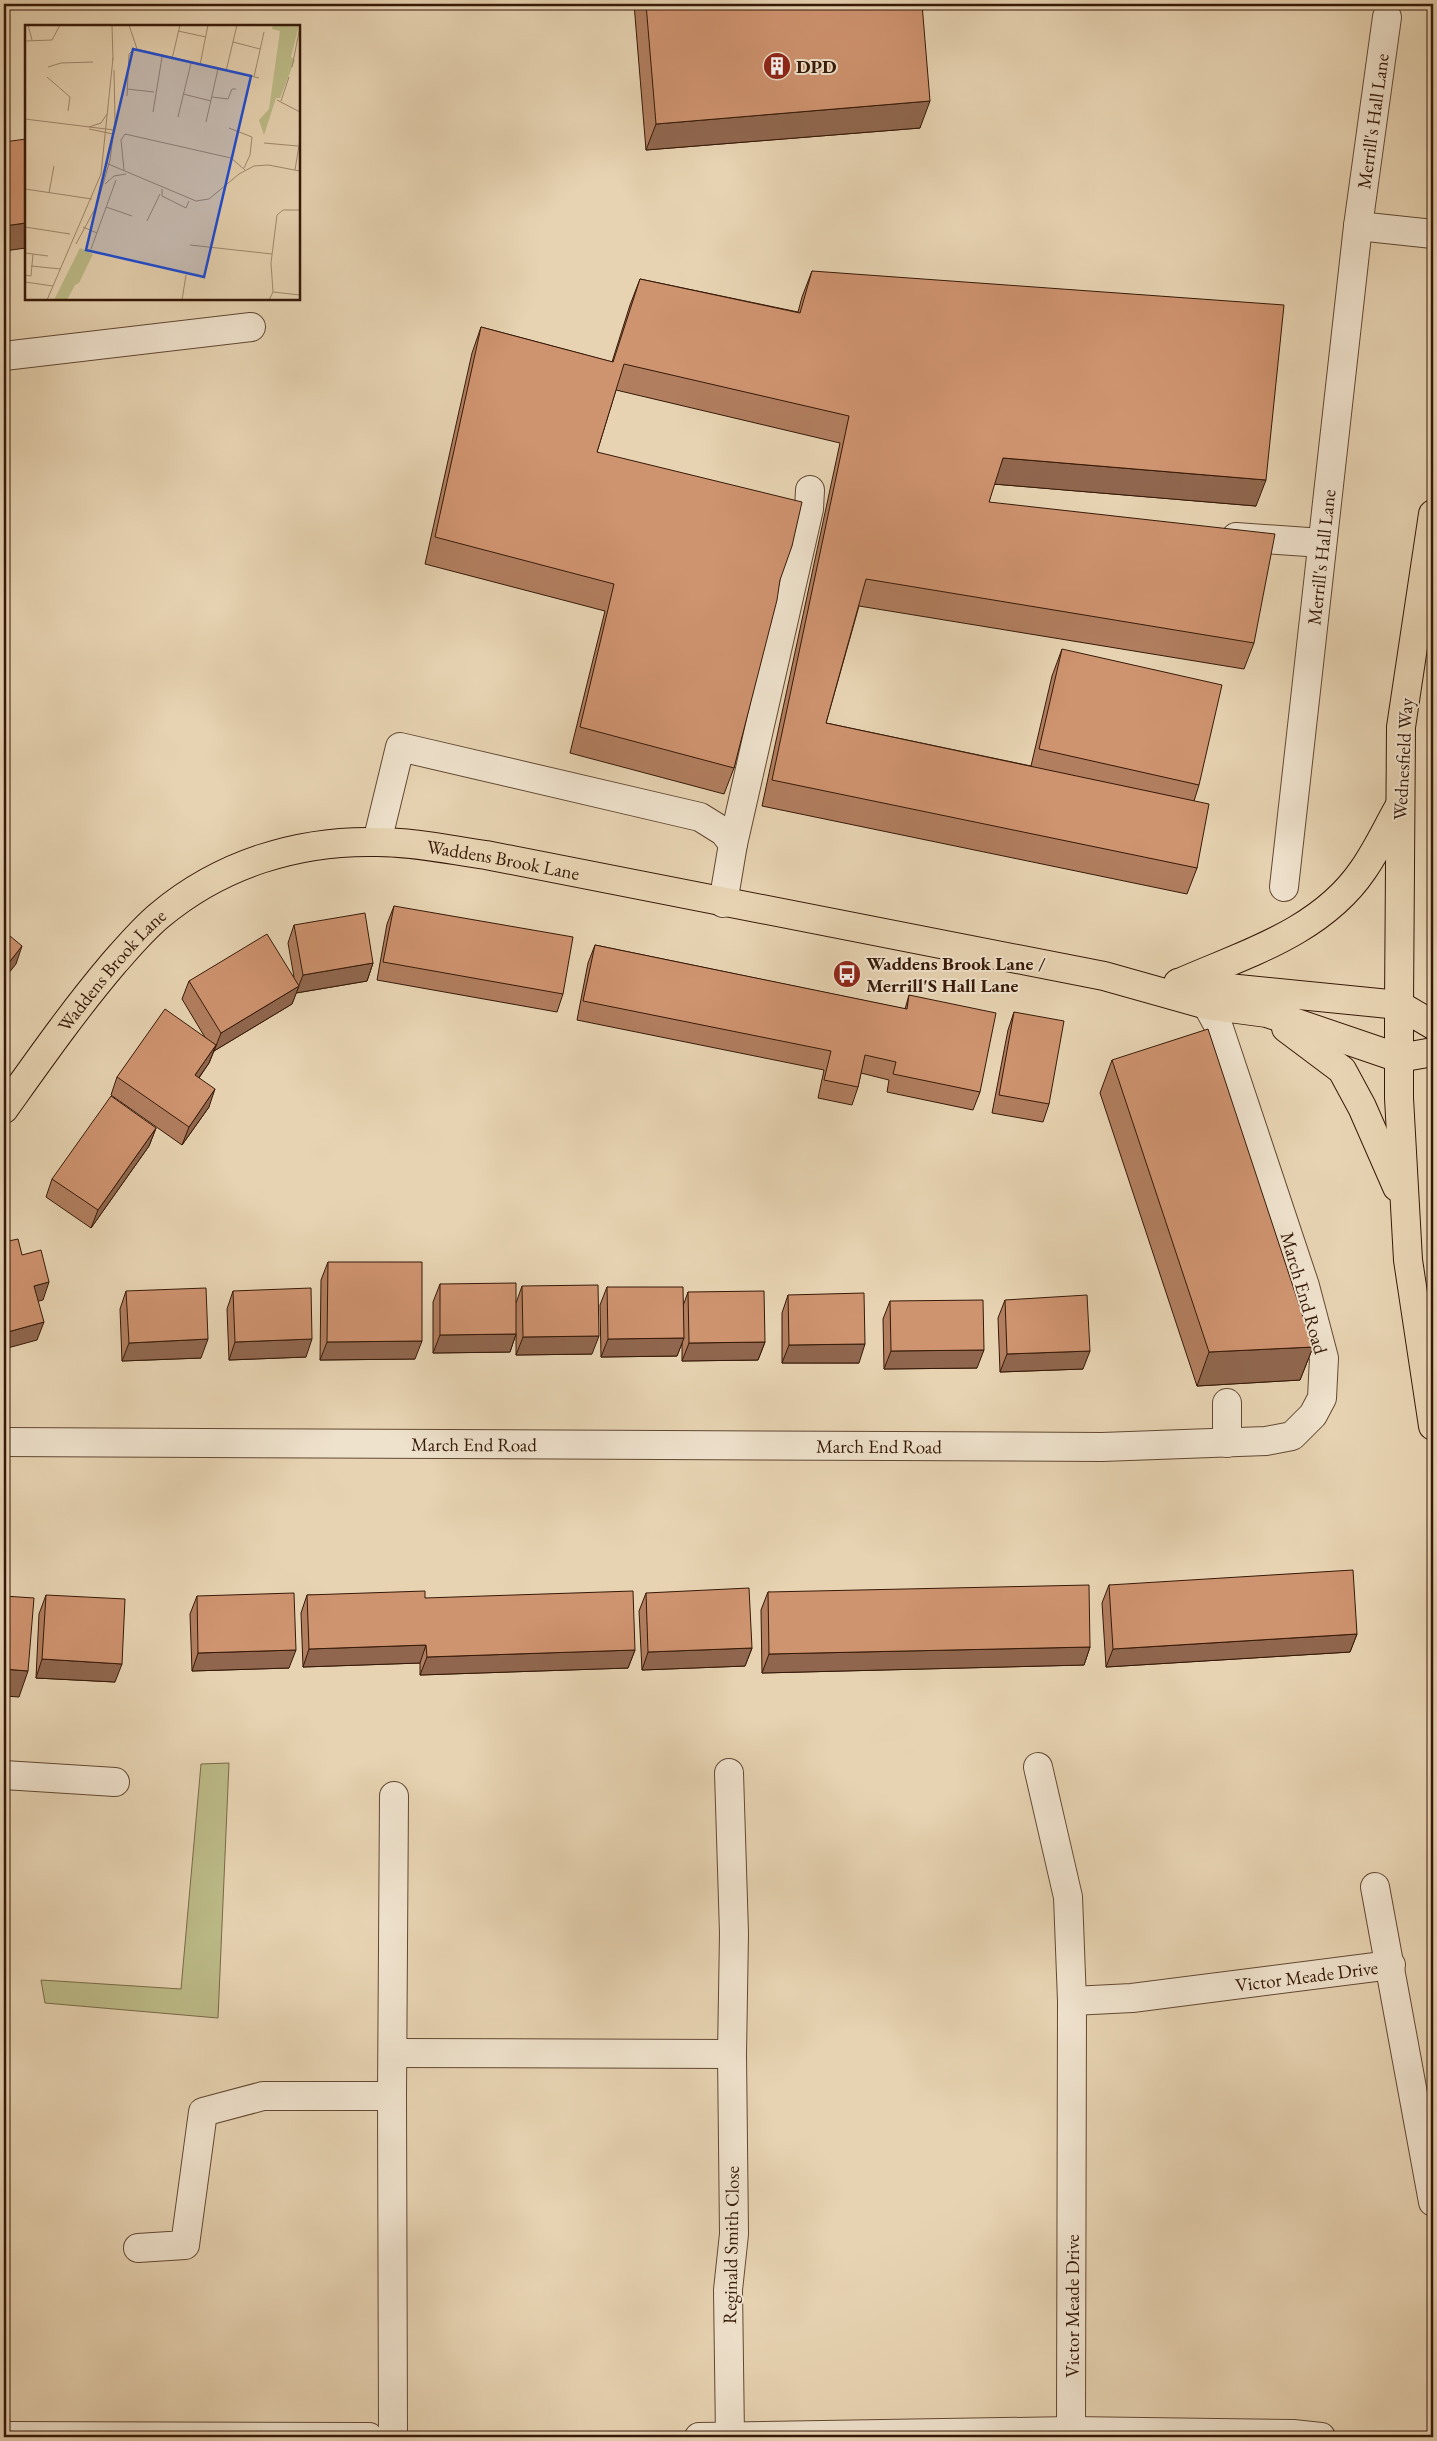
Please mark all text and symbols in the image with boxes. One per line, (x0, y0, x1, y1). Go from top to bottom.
inset map (25, 25, 300, 300)
building icon: DPD (762, 51, 792, 81)
street label: Merrill's Hall Lane (1351, 52, 1394, 190)
place label: DPD (796, 54, 837, 79)
street label: Merrill's Hall Lane (1301, 488, 1341, 626)
street label: Wednesfield Way (1387, 697, 1419, 821)
street label: Waddens Brook Lane (425, 834, 582, 886)
street label: Waddens Brook Lane (52, 903, 171, 1037)
place label: Waddens Brook Lane / Merrill'S Hall Lane (866, 951, 1046, 998)
bus stop icon: Waddens Brook Lane / Merrill'S Hall Lane (832, 959, 862, 989)
street label: March End Road (1275, 1229, 1333, 1357)
street label: March End Road (411, 1431, 537, 1457)
street label: March End Road (816, 1433, 942, 1459)
street label: Victor Meade Drive (1234, 1954, 1379, 1997)
street label: Reginald Smith Close (717, 2166, 745, 2324)
street label: Victor Meade Drive (1060, 2234, 1085, 2378)

